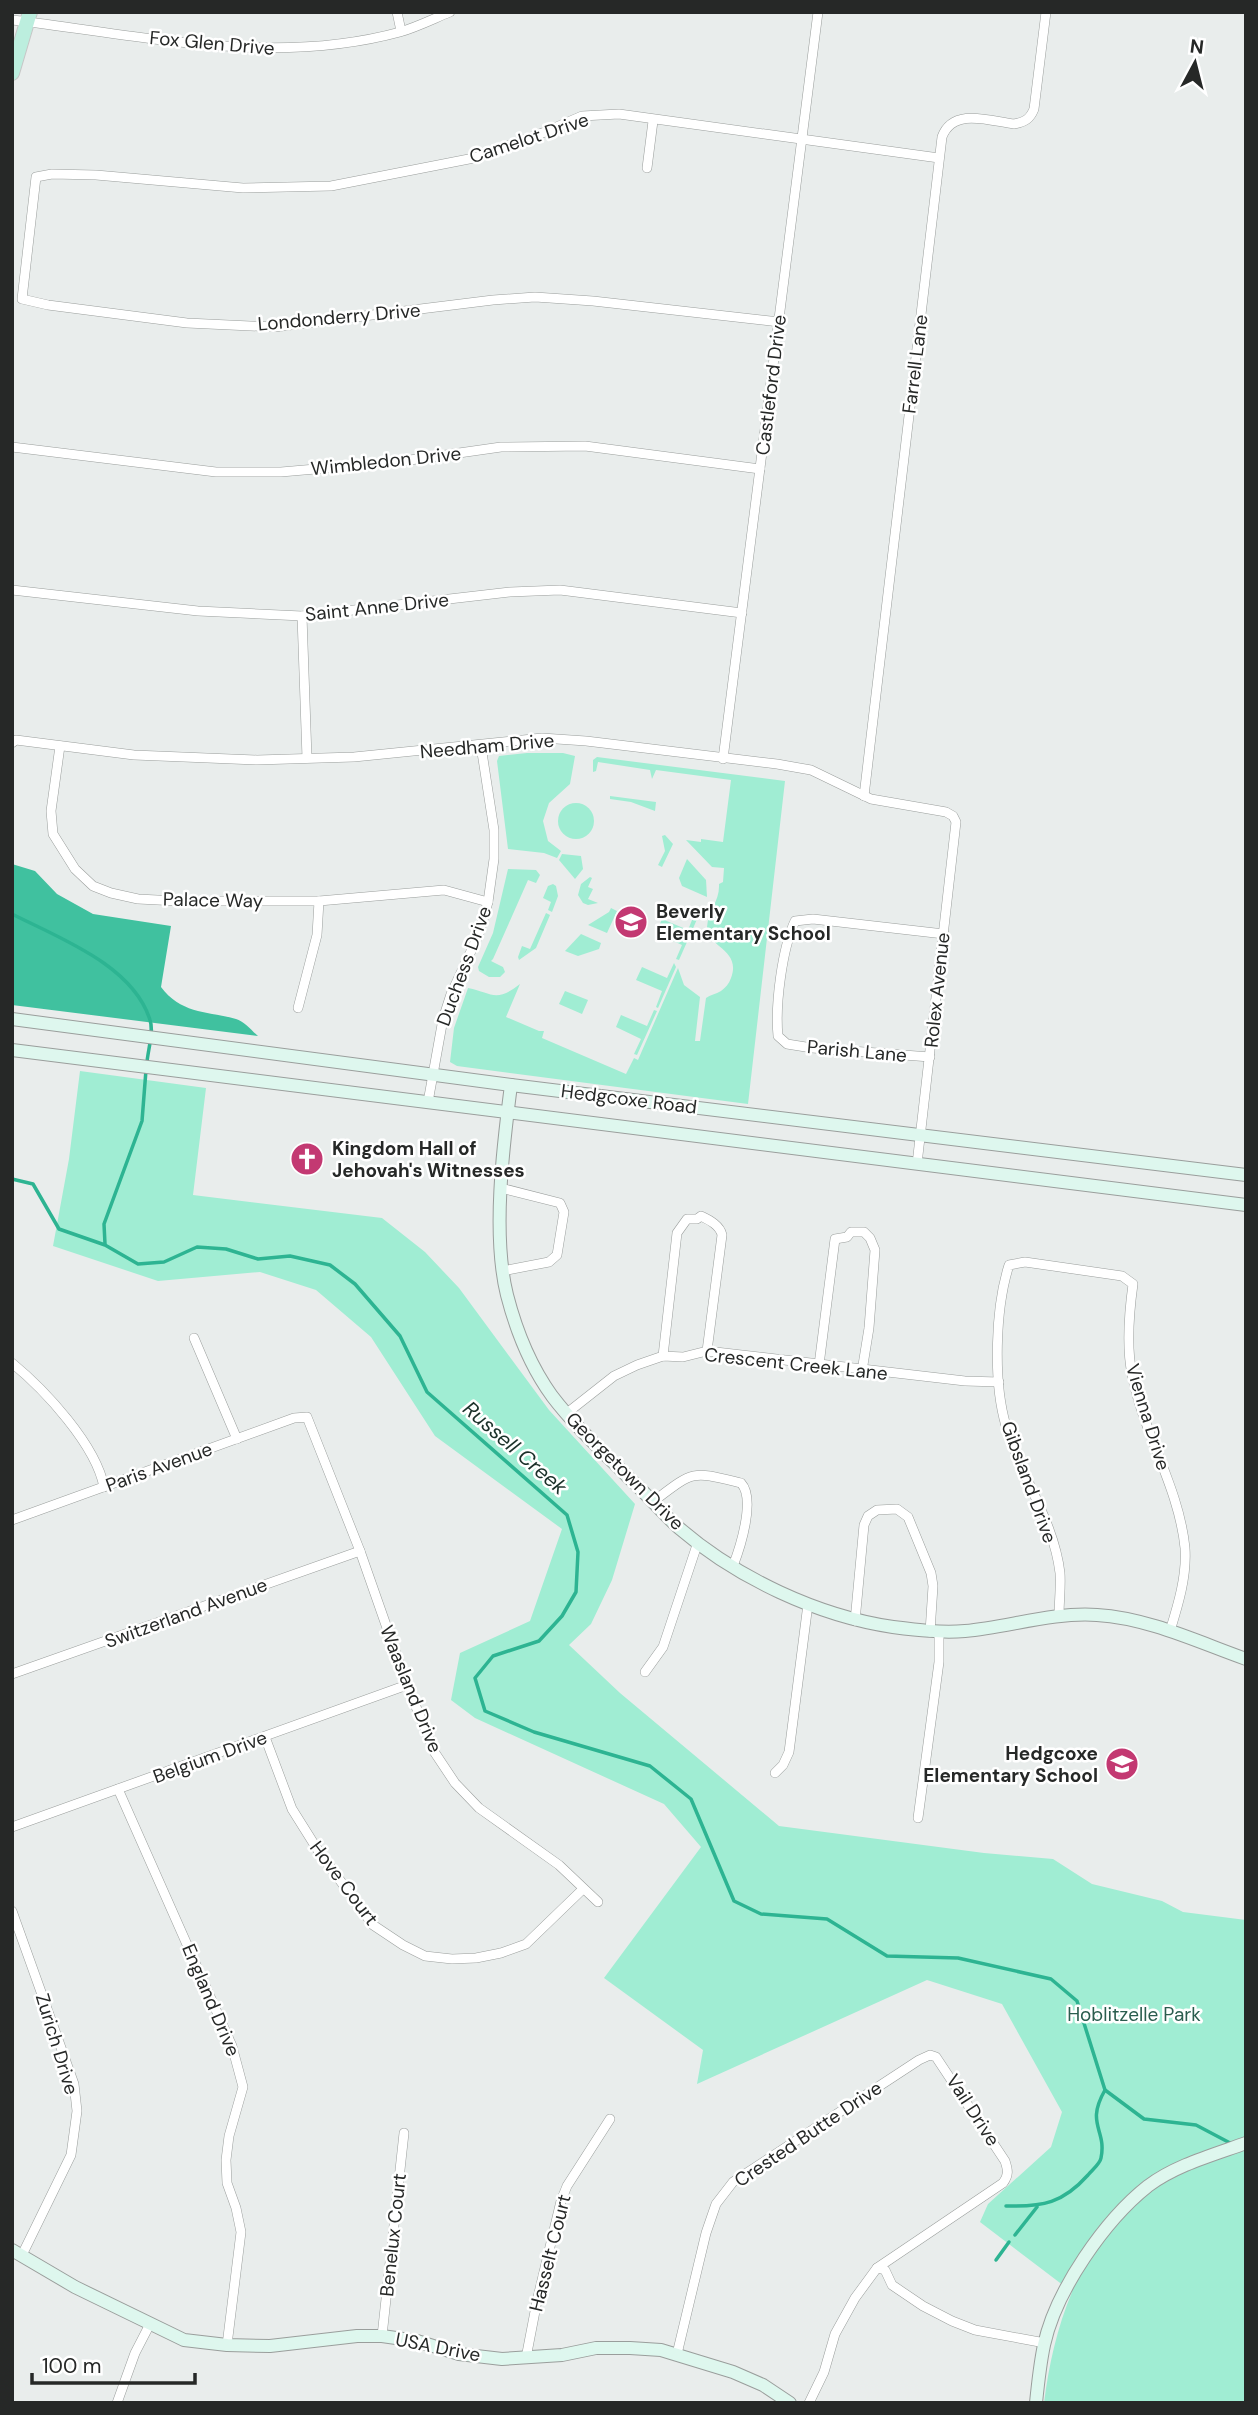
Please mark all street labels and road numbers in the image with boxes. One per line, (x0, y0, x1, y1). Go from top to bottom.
street label: Fox Glen Drive (148, 25, 276, 61)
street label: Camelot Drive (466, 107, 592, 169)
street label: Londonderry Drive (257, 297, 421, 337)
street label: Castleford Drive (750, 313, 792, 457)
street label: Farrell Lane (897, 313, 933, 415)
street label: Wimbledon Drive (310, 441, 462, 481)
street label: Saint Anne Drive (304, 587, 450, 627)
street label: Needham Drive (419, 728, 555, 764)
street label: Palace Way (163, 887, 264, 913)
street label: Duchess Drive (431, 903, 497, 1029)
street label: Rolex Avenue (919, 931, 955, 1049)
street label: Parish Lane (806, 1034, 908, 1068)
street label: Hedgcoxe Road (560, 1078, 698, 1120)
street label: Crescent Creek Lane (703, 1342, 889, 1386)
street label: Vienna Drive (1120, 1361, 1176, 1473)
street label: Georgetown Drive (560, 1406, 690, 1536)
street label: Gibsland Drive (995, 1418, 1063, 1546)
street label: Paris Avenue (102, 1436, 216, 1498)
street label: Switzerland Avenue (101, 1572, 271, 1654)
street label: Waasland Drive (374, 1622, 448, 1756)
street label: Belgium Drive (150, 1725, 270, 1789)
street label: Hove Court (304, 1836, 384, 1930)
street label: England Drive (176, 1940, 246, 2060)
street label: Zurich Drive (30, 1990, 84, 2098)
street label: Vail Drive (941, 2069, 1005, 2151)
street label: Crested Butte Drive (729, 2075, 887, 2193)
street label: Benelux Court (374, 2172, 412, 2298)
street label: Hasselt Court (523, 2192, 577, 2314)
street label: USA Drive (393, 2327, 483, 2367)

